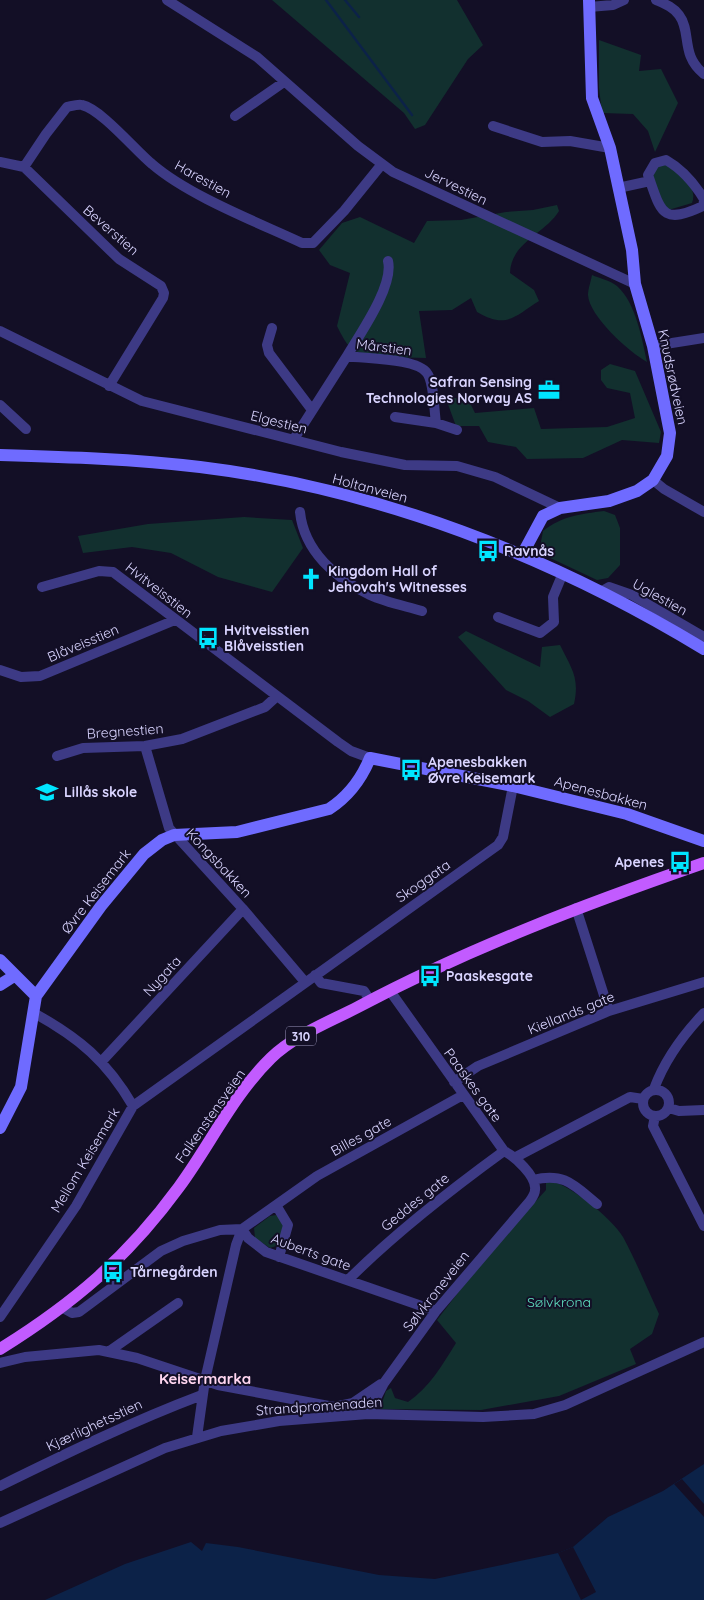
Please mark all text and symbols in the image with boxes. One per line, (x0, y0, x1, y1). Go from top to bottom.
street label: Harestien (172, 156, 234, 202)
street label: Jervestien (422, 163, 490, 209)
street label: Beverstien (79, 201, 143, 259)
street label: Knudsrødveien (654, 328, 692, 426)
street label: Mårstien (355, 335, 413, 359)
place label: Safran Sensing Technologies Norway AS (366, 373, 532, 407)
office icon: Safran Sensing Technologies Norway AS (536, 377, 562, 403)
street label: Elgestien (249, 406, 309, 438)
street label: Holtanveien (330, 469, 410, 507)
bus stop icon: Ravnås (475, 538, 501, 564)
place label: Ravnås (504, 542, 554, 560)
street label: Hvitveisstien (122, 558, 196, 622)
place label: Kingdom Hall of Jehovah's Witnesses (328, 562, 467, 596)
church icon: Kingdom Hall of Jehovah's Witnesses (298, 566, 324, 592)
street label: Uglestien (629, 575, 691, 619)
street label: Blåveisstien (45, 620, 121, 666)
place label: Hvitveisstien Blåveisstien (224, 621, 309, 655)
bus stop icon: Hvitveisstien Blåveisstien (195, 625, 221, 651)
street label: Bregnestien (86, 719, 164, 743)
place label: Apenesbakken Øvre Keisemark (428, 753, 535, 787)
bus stop icon: Apenesbakken Øvre Keisemark (398, 757, 424, 783)
street label: Apenesbakken (553, 772, 649, 814)
school or university icon: Lillås skole (34, 779, 60, 805)
place label: Lillås skole (64, 783, 137, 801)
street label: Kongsbakken (182, 825, 256, 901)
street label: Øvre Keisemark (57, 845, 135, 937)
bus stop icon: Apenes (667, 849, 693, 875)
place label: Apenes (615, 853, 664, 871)
street label: Skoggata (392, 856, 454, 906)
street label: Nygata (139, 952, 185, 1000)
bus stop icon: Paaskesgate (417, 963, 443, 989)
place label: Paaskesgate (446, 967, 533, 985)
street label: Kiellands gate (525, 987, 617, 1039)
road number: 310 (286, 1026, 316, 1046)
street label: Paaskes gate (440, 1044, 506, 1126)
street label: Falkenstensveien (171, 1066, 249, 1166)
street label: Mellom Keisemark (47, 1104, 123, 1216)
street label: Billes gate (328, 1112, 394, 1160)
street label: Geddes gate (377, 1169, 453, 1235)
street label: Auberts gate (269, 1229, 354, 1275)
street label: Sølvkroneveien (399, 1247, 473, 1335)
bus stop icon: Tårnegården (100, 1259, 126, 1285)
place label: Tårnegården (130, 1263, 218, 1281)
park label: Sølvkrona (527, 1293, 591, 1311)
district label: Keisermarka (159, 1369, 251, 1388)
street label: Strandpromenaden (255, 1393, 383, 1419)
street label: Kjærlighetsstien (43, 1395, 145, 1455)

